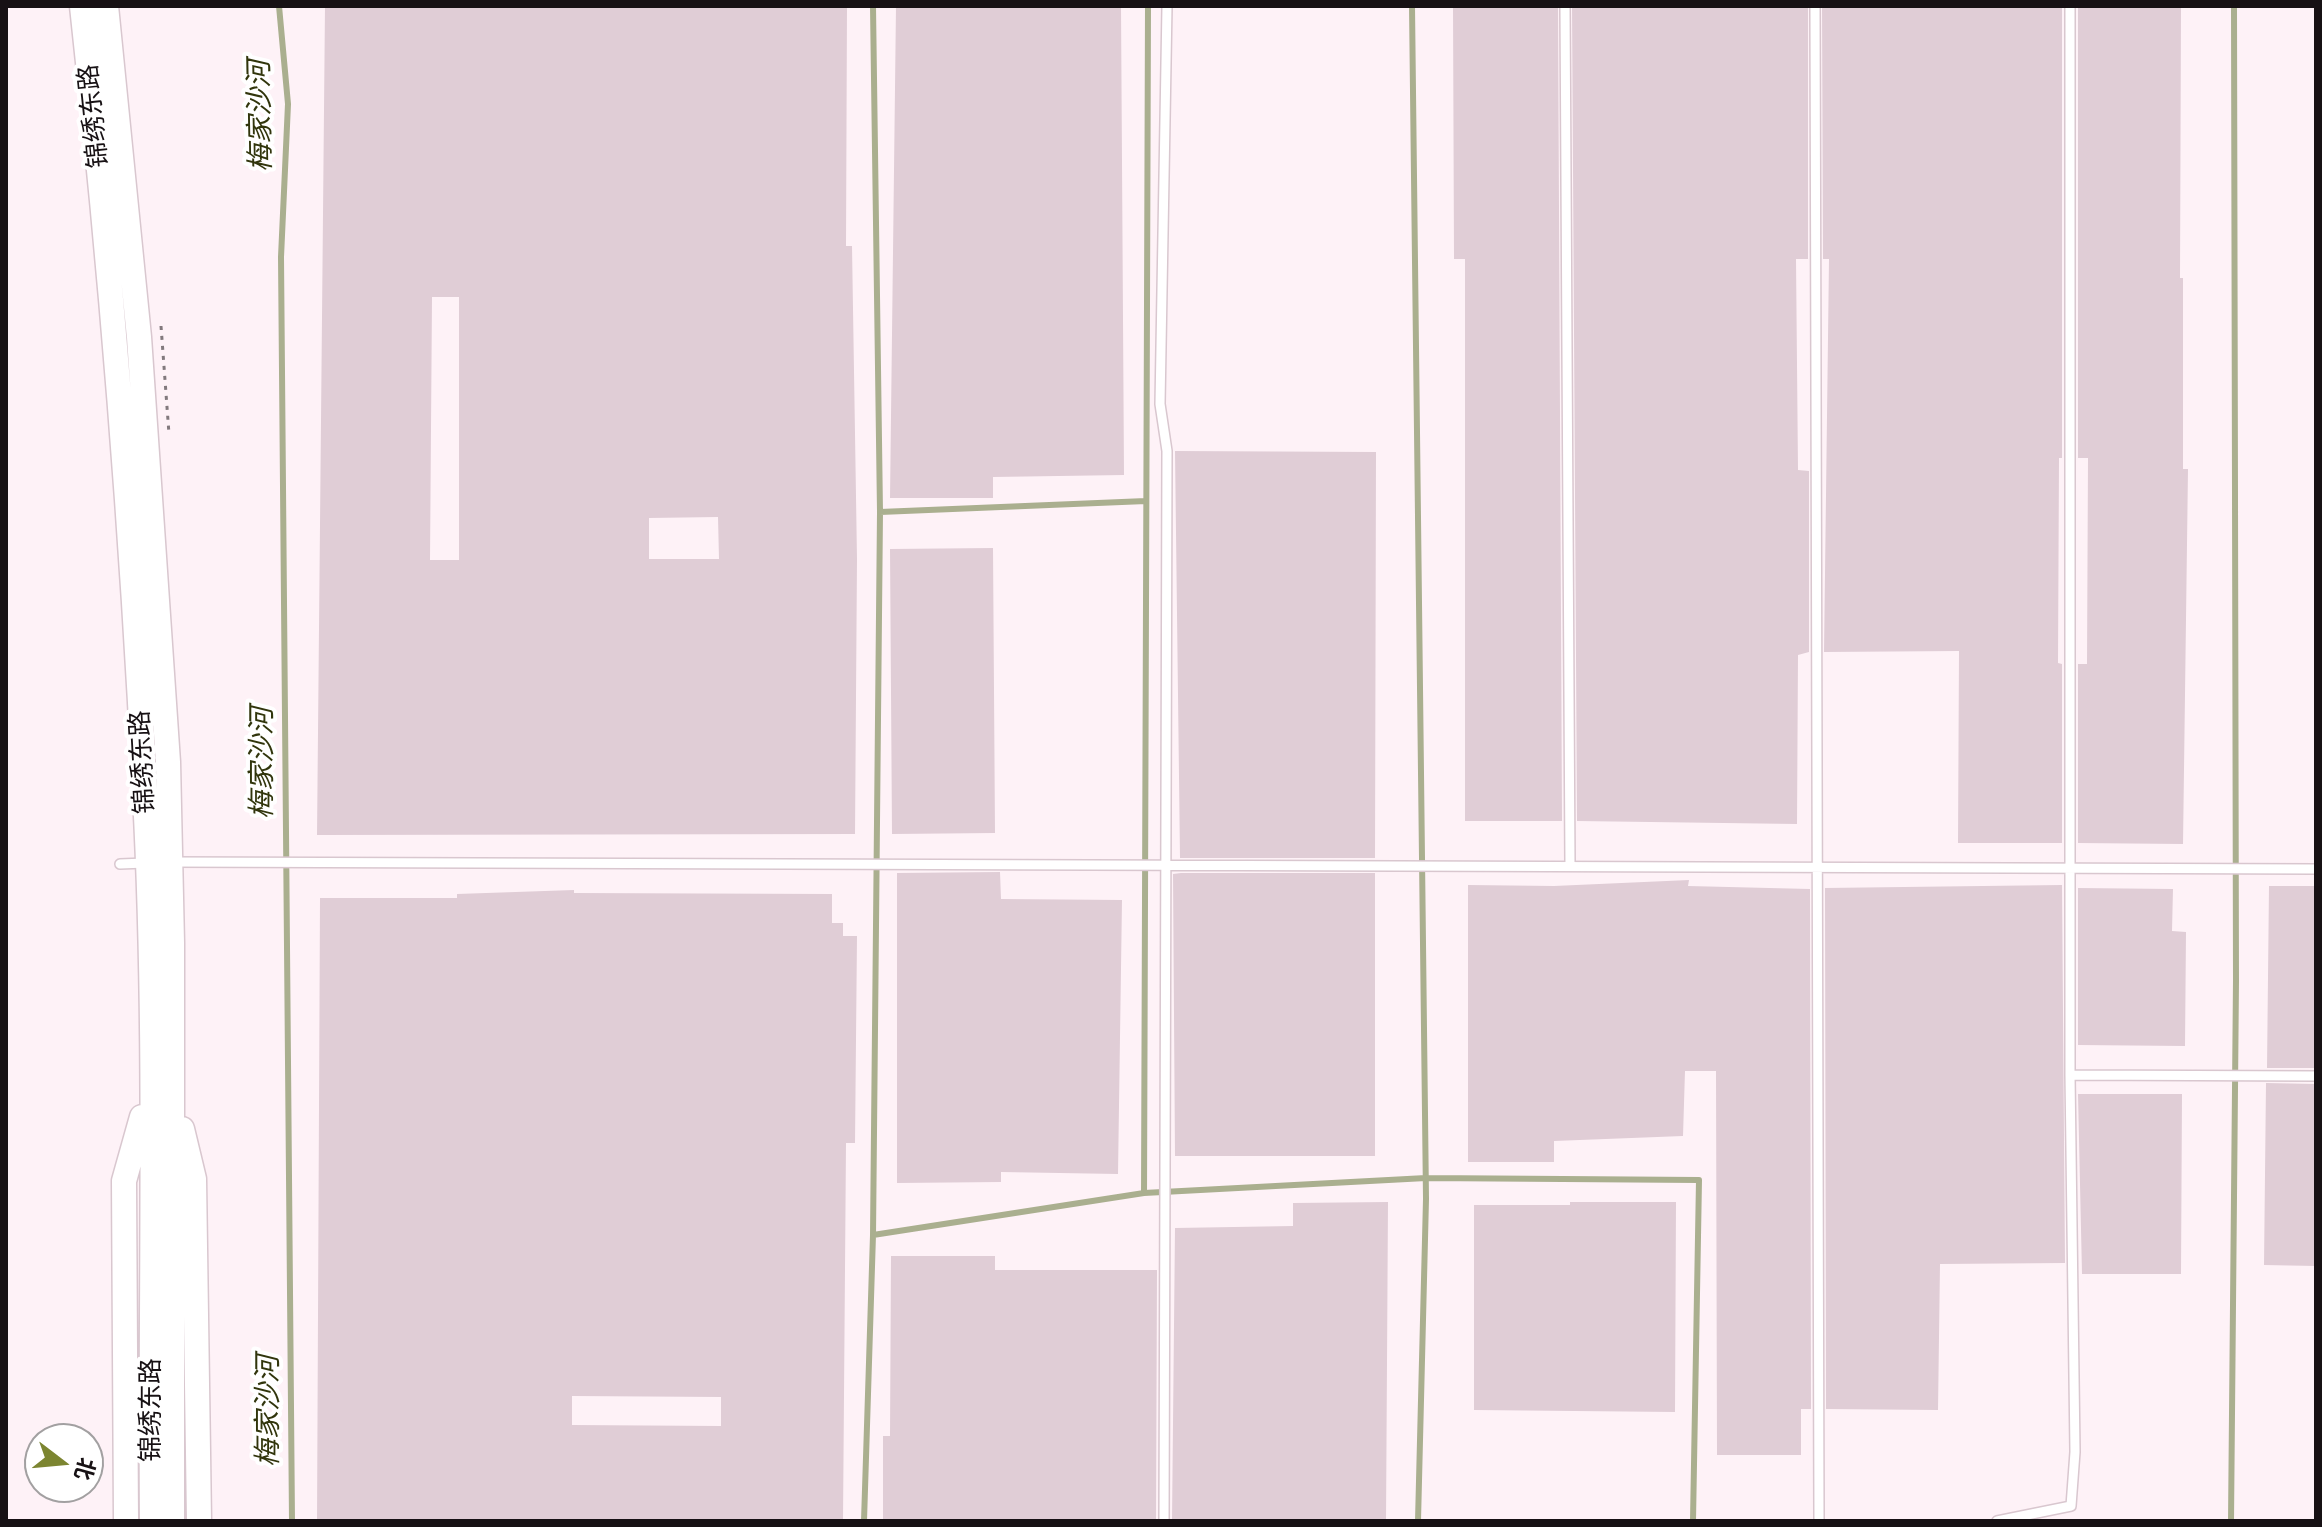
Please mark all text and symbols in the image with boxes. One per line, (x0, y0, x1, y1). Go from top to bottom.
water label: 梅家沙河 (243, 60, 279, 172)
street label: 锦绣东路 (73, 63, 115, 169)
water label: 梅家沙河 (246, 707, 280, 819)
street label: 锦绣东路 (125, 709, 161, 815)
water label: 梅家沙河 (252, 1355, 286, 1467)
street label: 锦绣东路 (135, 1358, 167, 1462)
north arrow (24, 1423, 104, 1503)
text: 北 (69, 1455, 103, 1484)

